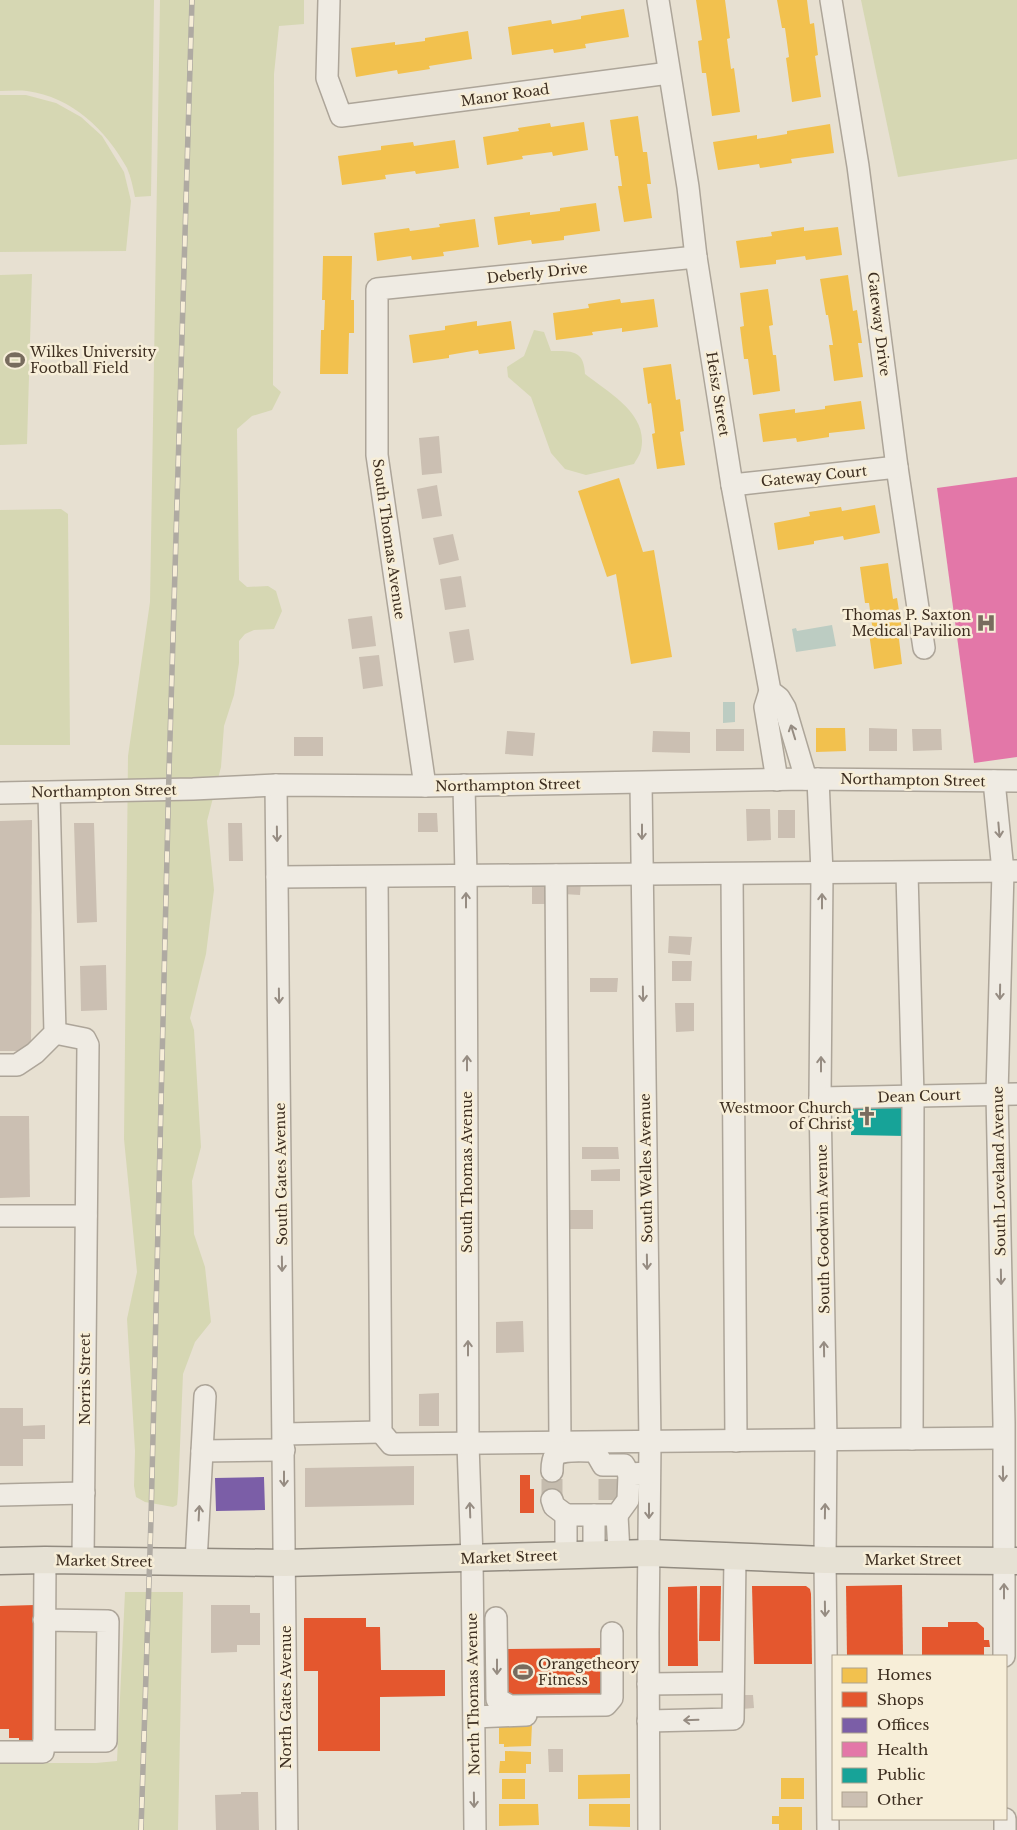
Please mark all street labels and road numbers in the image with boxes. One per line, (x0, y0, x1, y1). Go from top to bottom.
street label: Manor Road (459, 80, 551, 110)
street label: Deberly Drive (486, 259, 588, 287)
street label: Gateway Drive (864, 271, 894, 377)
street label: Heisz Street (702, 350, 734, 438)
street label: South Thomas Avenue (369, 458, 409, 620)
street label: Gateway Court (760, 461, 869, 491)
street label: Northampton Street (840, 770, 987, 790)
street label: Northampton Street (435, 775, 582, 795)
street label: Northampton Street (31, 781, 178, 801)
street label: Dean Court (877, 1086, 962, 1106)
street label: South Loveland Avenue (989, 1086, 1009, 1256)
street label: South Thomas Avenue (458, 1091, 476, 1253)
street label: South Welles Avenue (636, 1093, 656, 1243)
street label: South Gates Avenue (271, 1102, 291, 1246)
street label: South Goodwin Avenue (813, 1144, 833, 1314)
street label: Norris Street (76, 1332, 94, 1425)
street label: Market Street (460, 1546, 559, 1568)
street label: Market Street (55, 1551, 153, 1571)
street label: Market Street (864, 1551, 962, 1569)
street label: North Thomas Avenue (463, 1613, 483, 1775)
street label: North Gates Avenue (277, 1625, 295, 1769)

